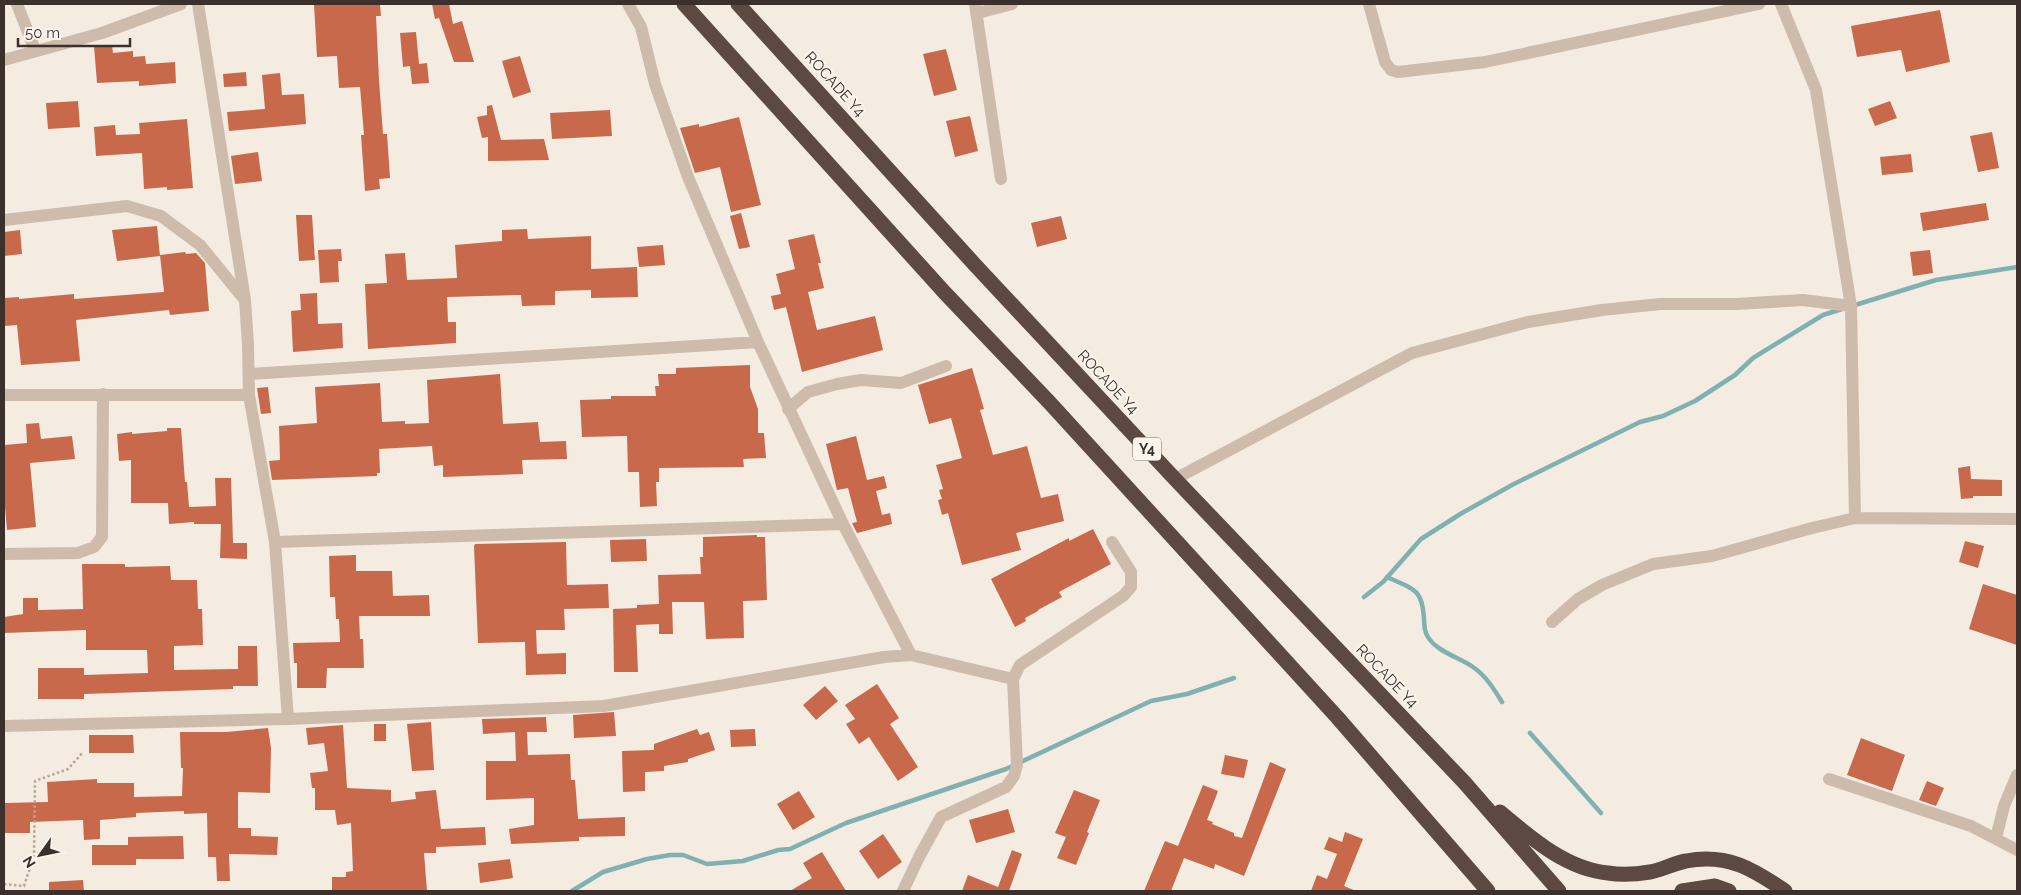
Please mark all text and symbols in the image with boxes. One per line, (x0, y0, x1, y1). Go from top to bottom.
scale bar (18, 15, 130, 47)
text: 50 m (25, 24, 60, 42)
street label: ROCADE Y4 (801, 48, 869, 120)
street label: ROCADE Y4 (1074, 346, 1142, 418)
road number: Y4 (1133, 438, 1161, 460)
street label: ROCADE Y4 (1352, 641, 1422, 711)
north arrow (15, 830, 65, 880)
text: N (19, 853, 39, 871)

